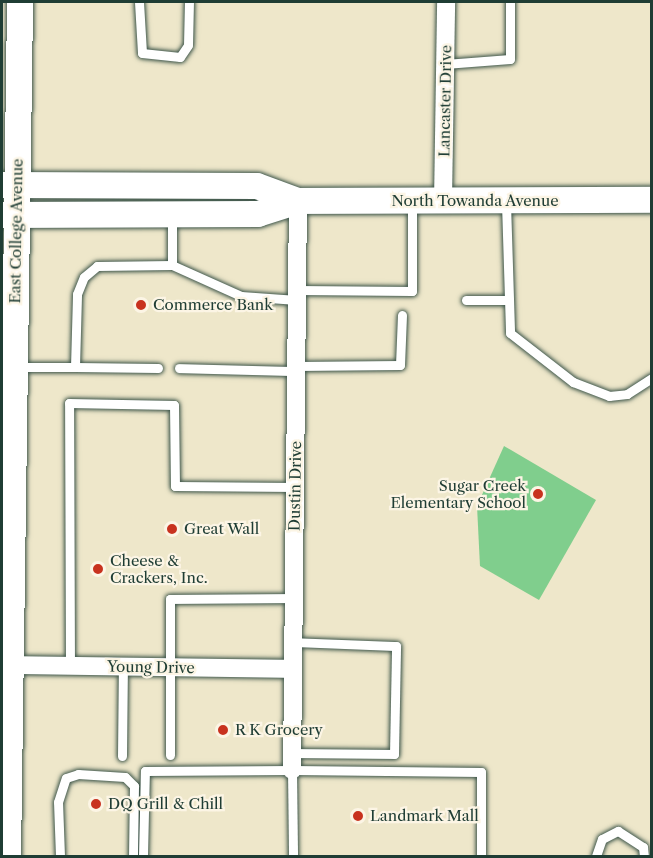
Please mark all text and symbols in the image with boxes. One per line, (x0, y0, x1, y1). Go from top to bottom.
street label: Lancaster Drive (435, 45, 455, 157)
street label: East College Avenue (6, 158, 26, 304)
street label: North Towanda Avenue (391, 192, 559, 210)
place label: Commerce Bank (153, 296, 273, 314)
marker: Commerce Bank (134, 298, 148, 312)
street label: Dustin Drive (285, 441, 305, 531)
place label: Sugar Creek Elementary School (390, 476, 526, 511)
marker: Sugar Creek Elementary School (531, 487, 545, 501)
place label: Great Wall (184, 520, 260, 538)
marker: Great Wall (165, 522, 179, 536)
place label: Cheese & Crackers, Inc. (110, 551, 208, 586)
marker: Cheese & Crackers, Inc. (91, 562, 105, 576)
street label: Young Drive (107, 657, 195, 677)
place label: R K Grocery (235, 721, 324, 739)
marker: R K Grocery (216, 723, 230, 737)
place label: DQ Grill & Chill (108, 795, 223, 813)
marker: DQ Grill & Chill (89, 797, 103, 811)
place label: Landmark Mall (370, 807, 479, 825)
marker: Landmark Mall (351, 809, 365, 823)

